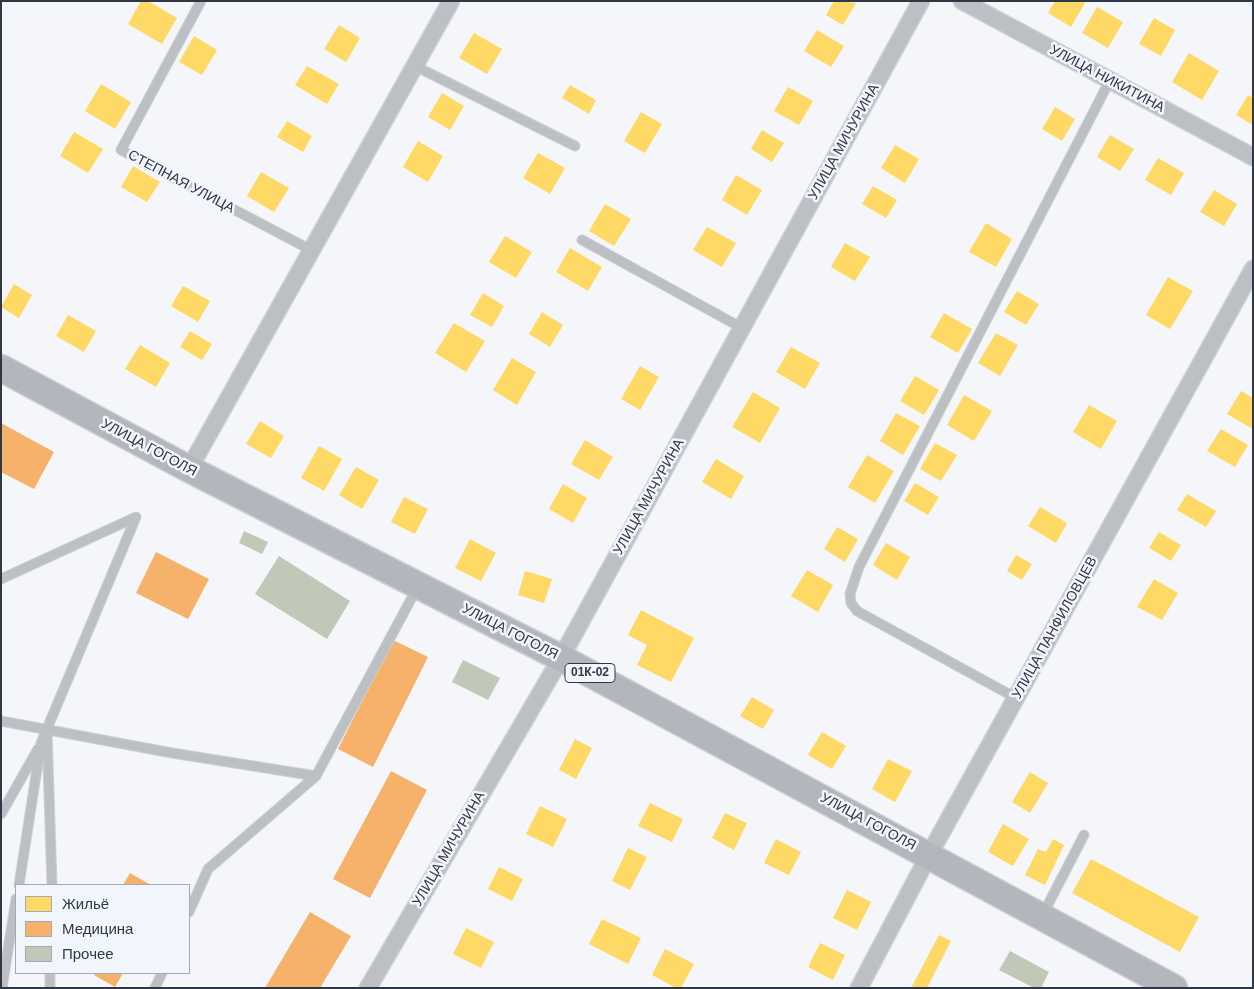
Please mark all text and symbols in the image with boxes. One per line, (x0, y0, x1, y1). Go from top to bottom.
street label: УЛИЦА НИКИТИНА (1047, 42, 1167, 116)
street label: УЛИЦА МИЧУРИНА (805, 81, 883, 203)
street label: СТЕПНАЯ УЛИЦА (125, 147, 237, 217)
street label: УЛИЦА ГОГОЛЯ (98, 416, 200, 480)
street label: УЛИЦА МИЧУРИНА (610, 436, 688, 558)
street label: УЛИЦА ПАНФИЛОВЦЕВ (1009, 554, 1101, 702)
street label: УЛИЦА ГОГОЛЯ (459, 601, 561, 663)
road number: 01К-02 (565, 664, 615, 682)
street label: УЛИЦА МИЧУРИНА (409, 788, 489, 910)
street label: УЛИЦА ГОГОЛЯ (817, 790, 919, 854)
legend (15, 884, 190, 974)
text: Жильё (62, 895, 109, 912)
text: Медицина (62, 920, 133, 937)
text: Прочее (62, 945, 114, 962)

